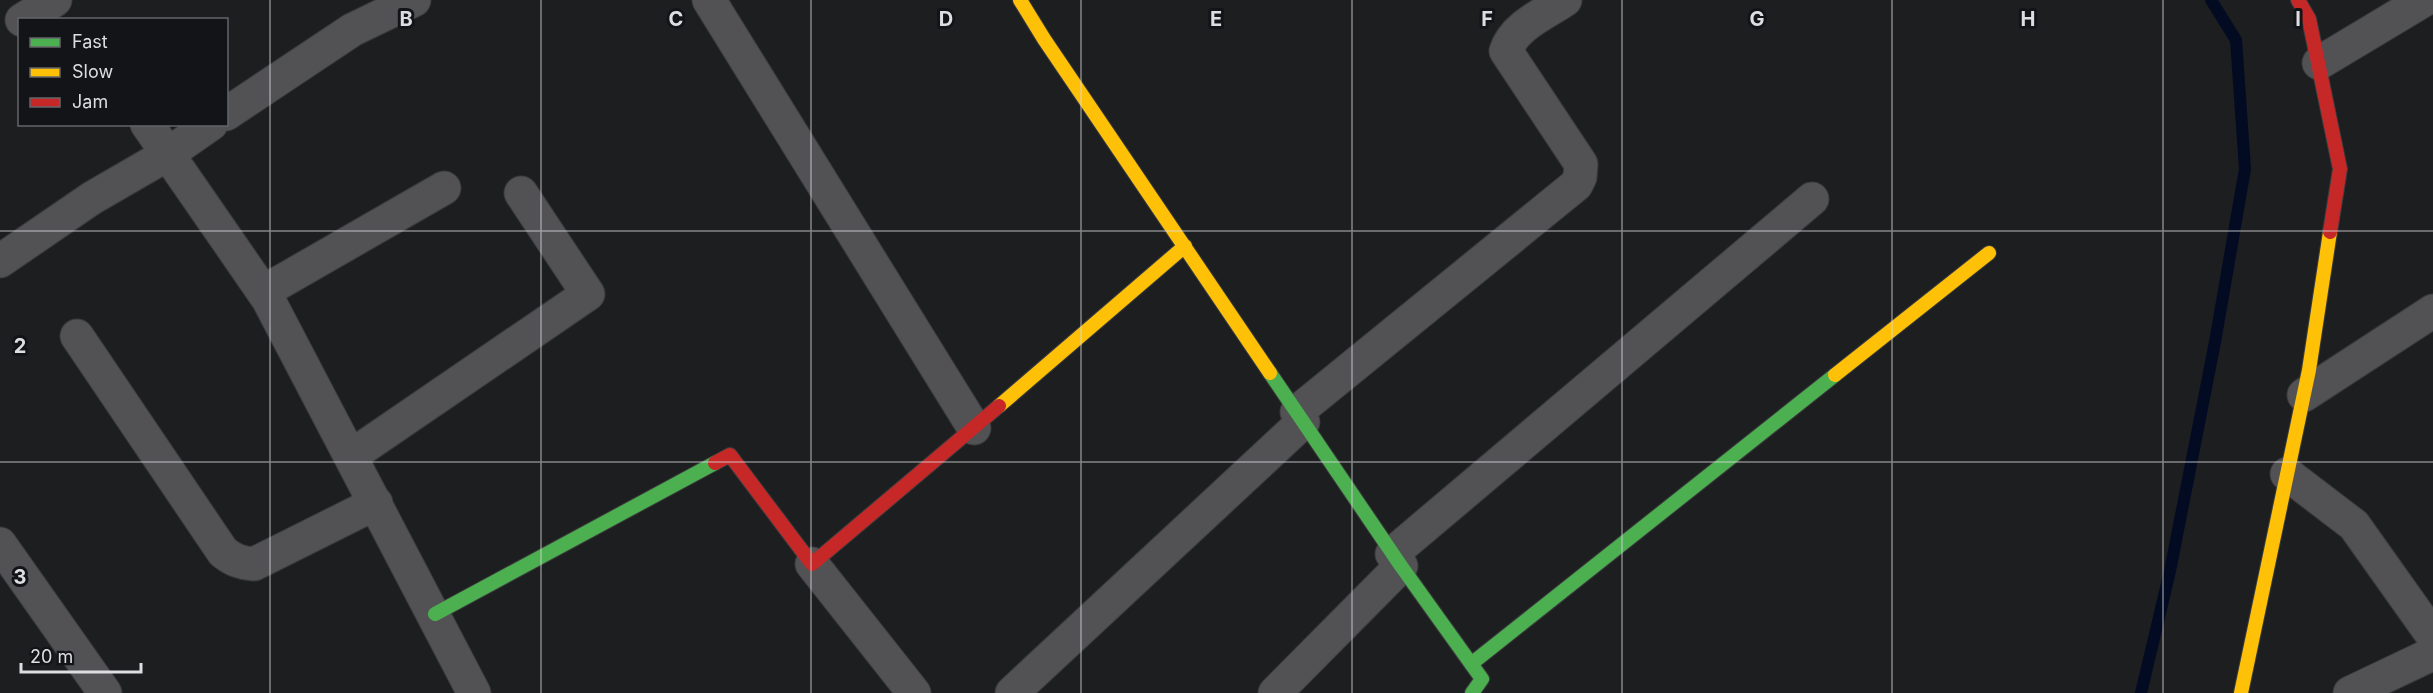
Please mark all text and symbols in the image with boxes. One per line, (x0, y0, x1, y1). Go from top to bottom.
text: B (399, 7, 413, 31)
text: C (669, 7, 683, 31)
text: D (939, 7, 953, 31)
text: E (1210, 7, 1222, 31)
text: F (1481, 7, 1493, 31)
text: G (1749, 7, 1765, 31)
text: H (2021, 7, 2035, 31)
text: I (2295, 7, 2301, 31)
legend (18, 18, 228, 126)
text: Fast (72, 31, 108, 52)
text: Slow (72, 61, 113, 82)
text: Jam (72, 91, 108, 112)
text: 2 (14, 334, 26, 358)
text: 3 (14, 565, 26, 589)
scale bar (21, 636, 141, 674)
text: 20 m (30, 646, 73, 667)

